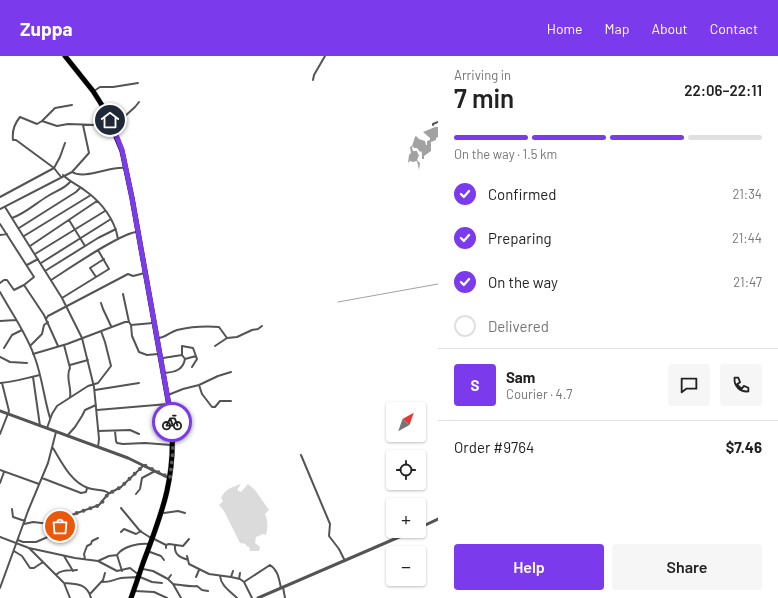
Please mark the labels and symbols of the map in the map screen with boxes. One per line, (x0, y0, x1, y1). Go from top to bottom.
pin (93, 103, 127, 137)
courier (152, 402, 192, 442)
north arrow (386, 402, 426, 442)
pin (43, 509, 77, 543)

